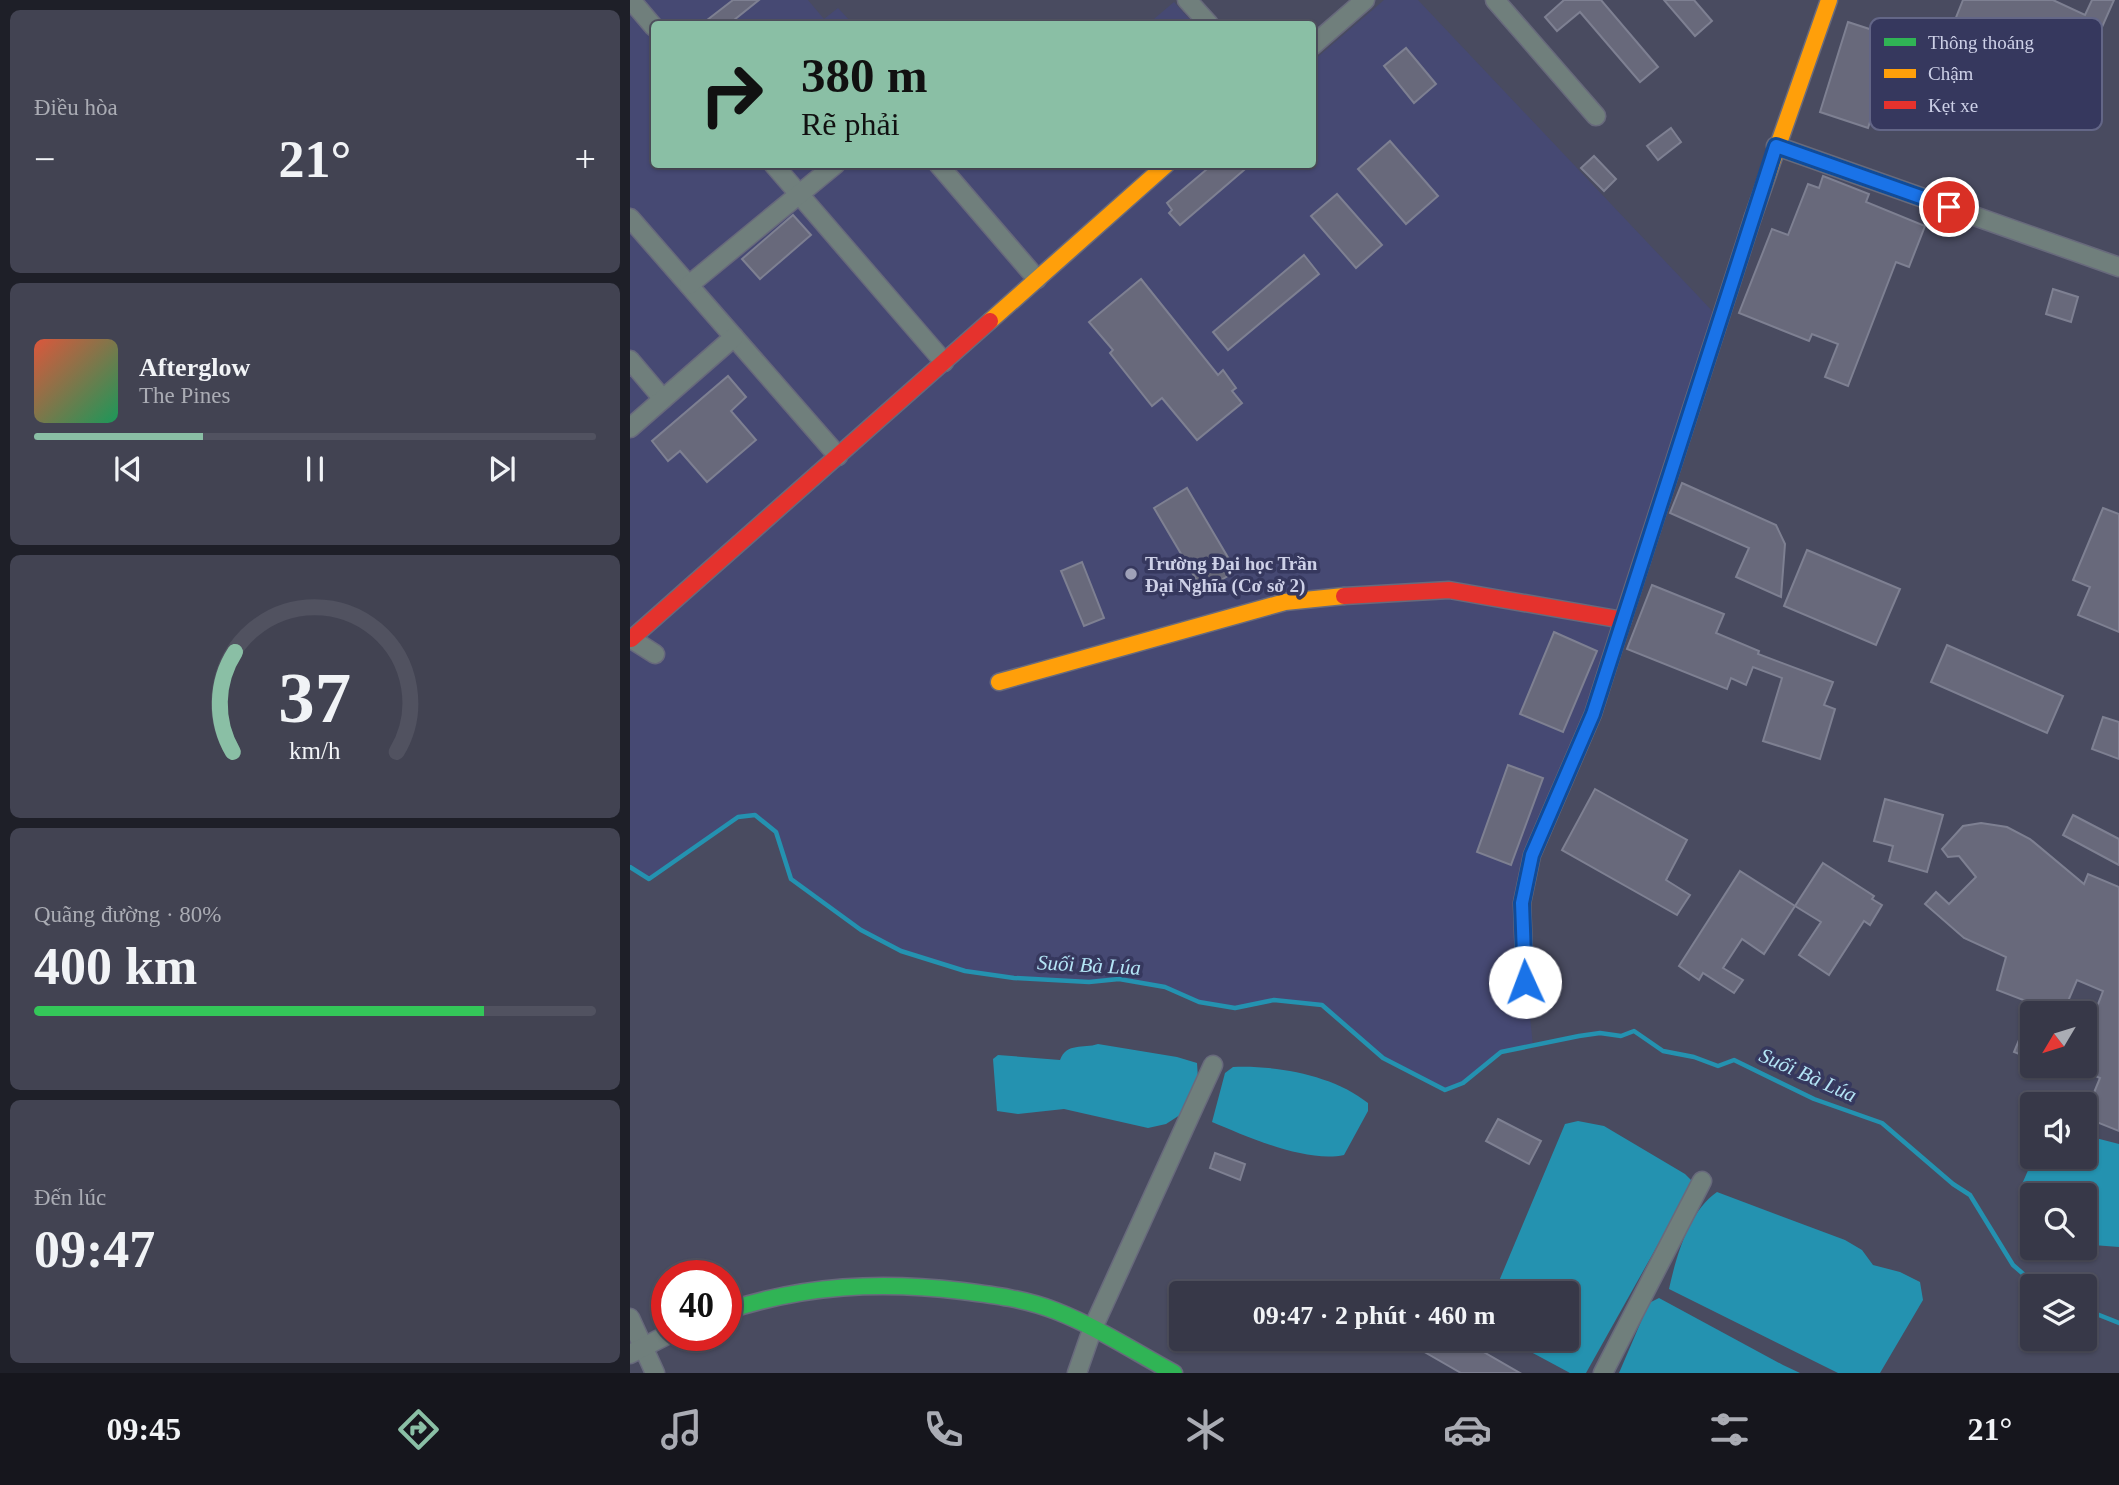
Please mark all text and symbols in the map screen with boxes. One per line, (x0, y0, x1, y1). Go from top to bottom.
legend (1870, 18, 2102, 130)
text: Thông thoáng (1928, 32, 2035, 53)
text: 380 m (801, 48, 928, 103)
icon: right (686, 49, 777, 140)
text: Chậm (1928, 63, 1974, 84)
text: Điều hòa (34, 95, 118, 120)
text: Kẹt xe (1928, 95, 1978, 116)
text: Rẽ phải (801, 106, 900, 142)
text: 21° (279, 131, 351, 188)
text: − (34, 138, 55, 180)
text: + (575, 138, 596, 180)
pin (1919, 177, 1979, 237)
icon: arrive (1930, 188, 1968, 226)
text: Afterglow (139, 353, 250, 382)
text: The Pines (139, 383, 230, 408)
icon: previous (109, 450, 147, 488)
icon: pause (296, 450, 334, 488)
icon: next (483, 450, 521, 488)
place label: Trường Đại học Trần Đại Nghĩa (Cơ sở 2) (1145, 553, 1318, 597)
marker: Trường Đại học Trần Đại Nghĩa (Cơ sở 2) (1123, 566, 1139, 582)
text: 37 (279, 658, 351, 739)
text: km/h (289, 737, 341, 764)
text: Quãng đường · 80% (34, 902, 222, 927)
text: 400 km (34, 938, 197, 995)
position arrow (1488, 945, 1562, 1019)
water label: Suối Bà Lúa (1037, 950, 1141, 980)
north arrow (2020, 1001, 2096, 1078)
map controls (2020, 1001, 2097, 1351)
water label: Suối Bà Lúa (1756, 1043, 1860, 1107)
button: sound (2020, 1092, 2097, 1169)
button: search (2020, 1183, 2097, 1260)
text: Đến lúc (34, 1185, 106, 1210)
text: 09:47 (34, 1221, 155, 1278)
speed limit sign: 40 (651, 1260, 742, 1351)
button: layers (2020, 1274, 2097, 1351)
text: 09:47 · 2 phút · 460 m (1253, 1301, 1495, 1330)
icon: directions (394, 1405, 443, 1454)
icon: music (657, 1405, 706, 1454)
icon: phone (919, 1405, 968, 1454)
icon: climate (1181, 1405, 1230, 1454)
icon: car (1443, 1405, 1492, 1454)
icon: filters (1705, 1405, 1754, 1454)
text: 09:45 (107, 1411, 181, 1447)
text: 21° (1968, 1411, 2012, 1447)

